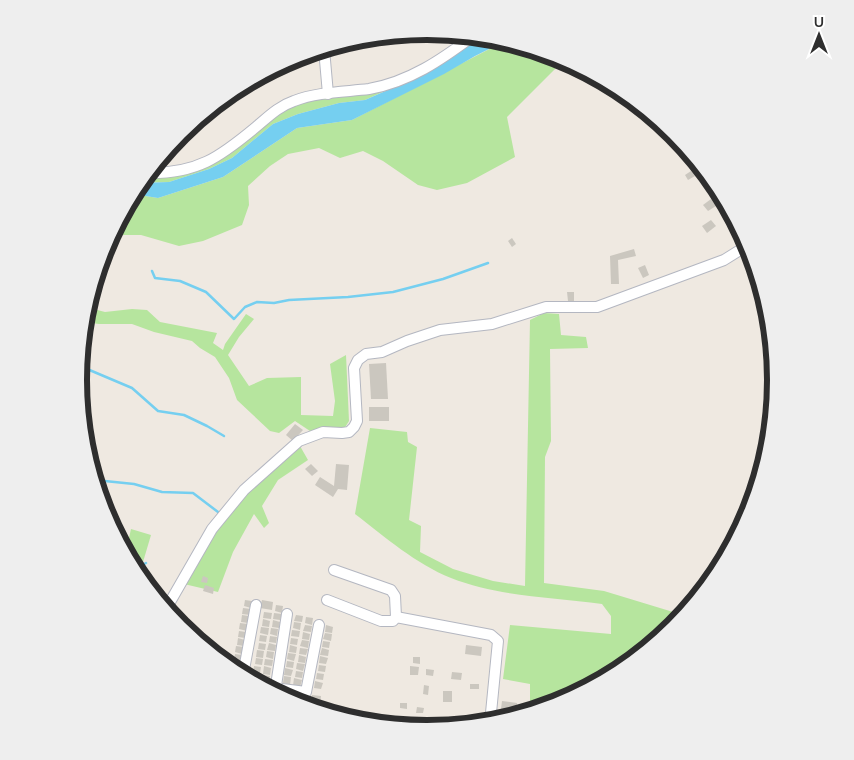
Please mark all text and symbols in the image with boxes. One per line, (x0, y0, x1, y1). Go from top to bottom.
north arrow (794, 10, 844, 60)
text: U (814, 13, 824, 32)

